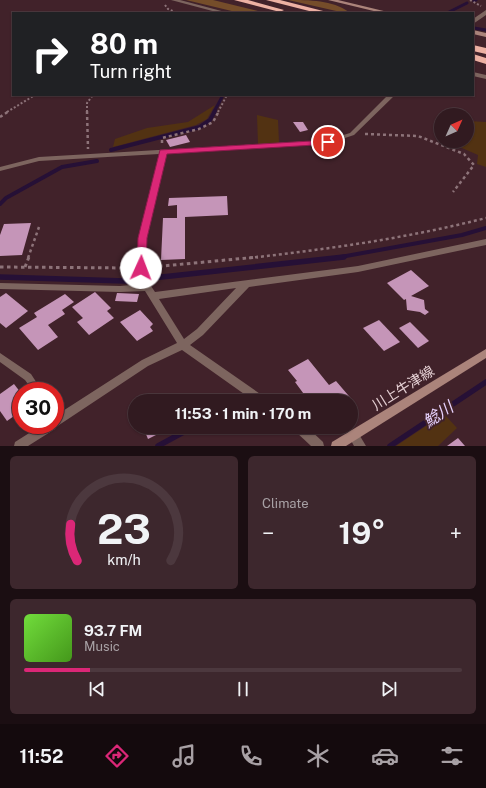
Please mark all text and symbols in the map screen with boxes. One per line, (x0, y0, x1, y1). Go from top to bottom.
text: 80 m (90, 27, 158, 60)
icon: right (24, 28, 76, 80)
text: Turn right (90, 61, 172, 82)
north arrow (434, 108, 474, 148)
map controls (434, 108, 474, 148)
pin (311, 125, 345, 159)
icon: arrive (317, 131, 339, 153)
position arrow (120, 247, 162, 289)
street label: 川上牛津線 (369, 363, 437, 413)
speed limit sign: 30 (12, 382, 64, 434)
water label: 鯰川 (420, 396, 459, 431)
text: 11:53 · 1 min · 170 m (175, 405, 311, 422)
text: Climate (262, 496, 309, 511)
text: 23 (97, 503, 151, 552)
text: 19° (339, 515, 385, 551)
text: − (262, 520, 274, 546)
text: + (450, 520, 462, 546)
text: km/h (107, 550, 141, 567)
text: 93.7 FM (84, 622, 142, 639)
text: Music (84, 639, 120, 654)
icon: previous (86, 678, 108, 700)
icon: pause (232, 678, 254, 700)
icon: next (378, 678, 400, 700)
icon: directions (103, 742, 131, 770)
icon: music (170, 742, 198, 770)
icon: phone (237, 742, 265, 770)
icon: climate (304, 742, 332, 770)
icon: car (371, 742, 399, 770)
icon: filters (438, 742, 466, 770)
text: 11:52 (20, 746, 63, 767)

